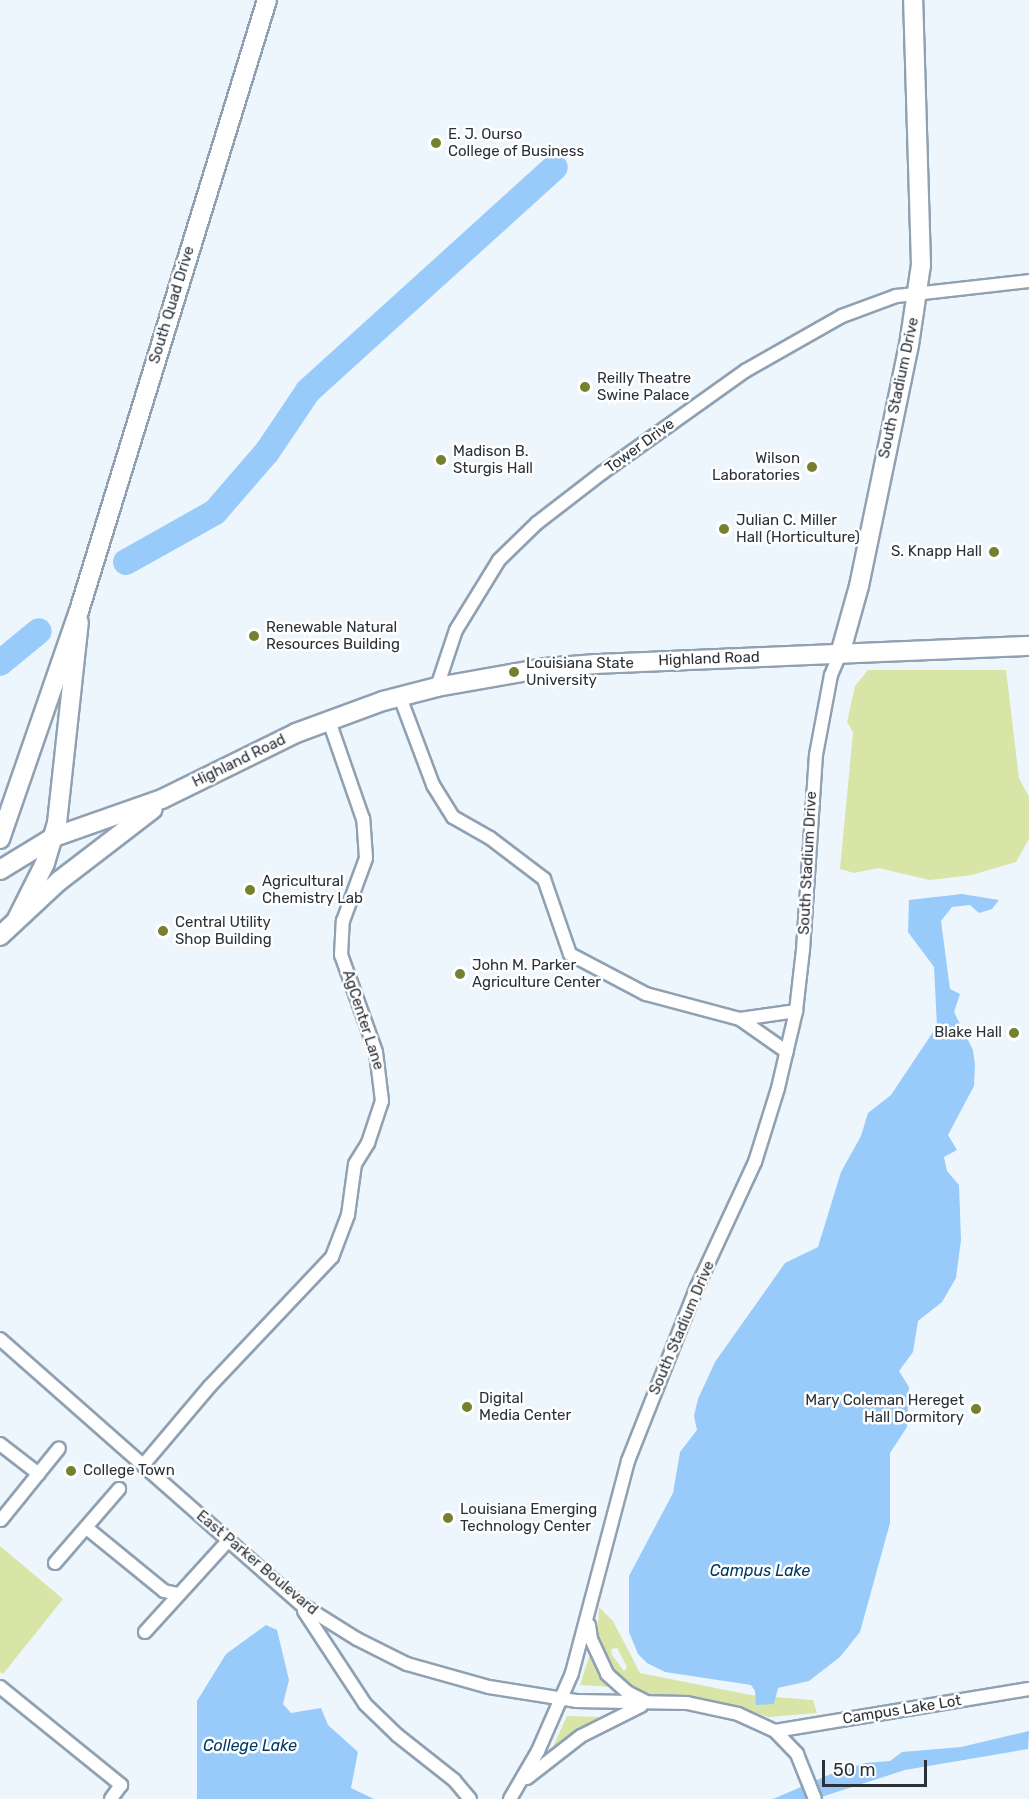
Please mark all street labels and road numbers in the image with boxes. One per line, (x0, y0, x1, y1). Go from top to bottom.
street label: South Quad Drive (146, 244, 198, 366)
street label: South Stadium Drive (875, 316, 923, 460)
street label: Tower Drive (602, 415, 678, 477)
street label: Highland Road (658, 648, 760, 670)
street label: Highland Road (189, 731, 289, 791)
street label: South Stadium Drive (795, 791, 821, 935)
street label: AgCenter Lane (338, 968, 388, 1072)
street label: South Stadium Drive (646, 1258, 718, 1398)
street label: East Parker Boulevard (192, 1507, 322, 1619)
street label: Campus Lake Lot (841, 1692, 963, 1728)

